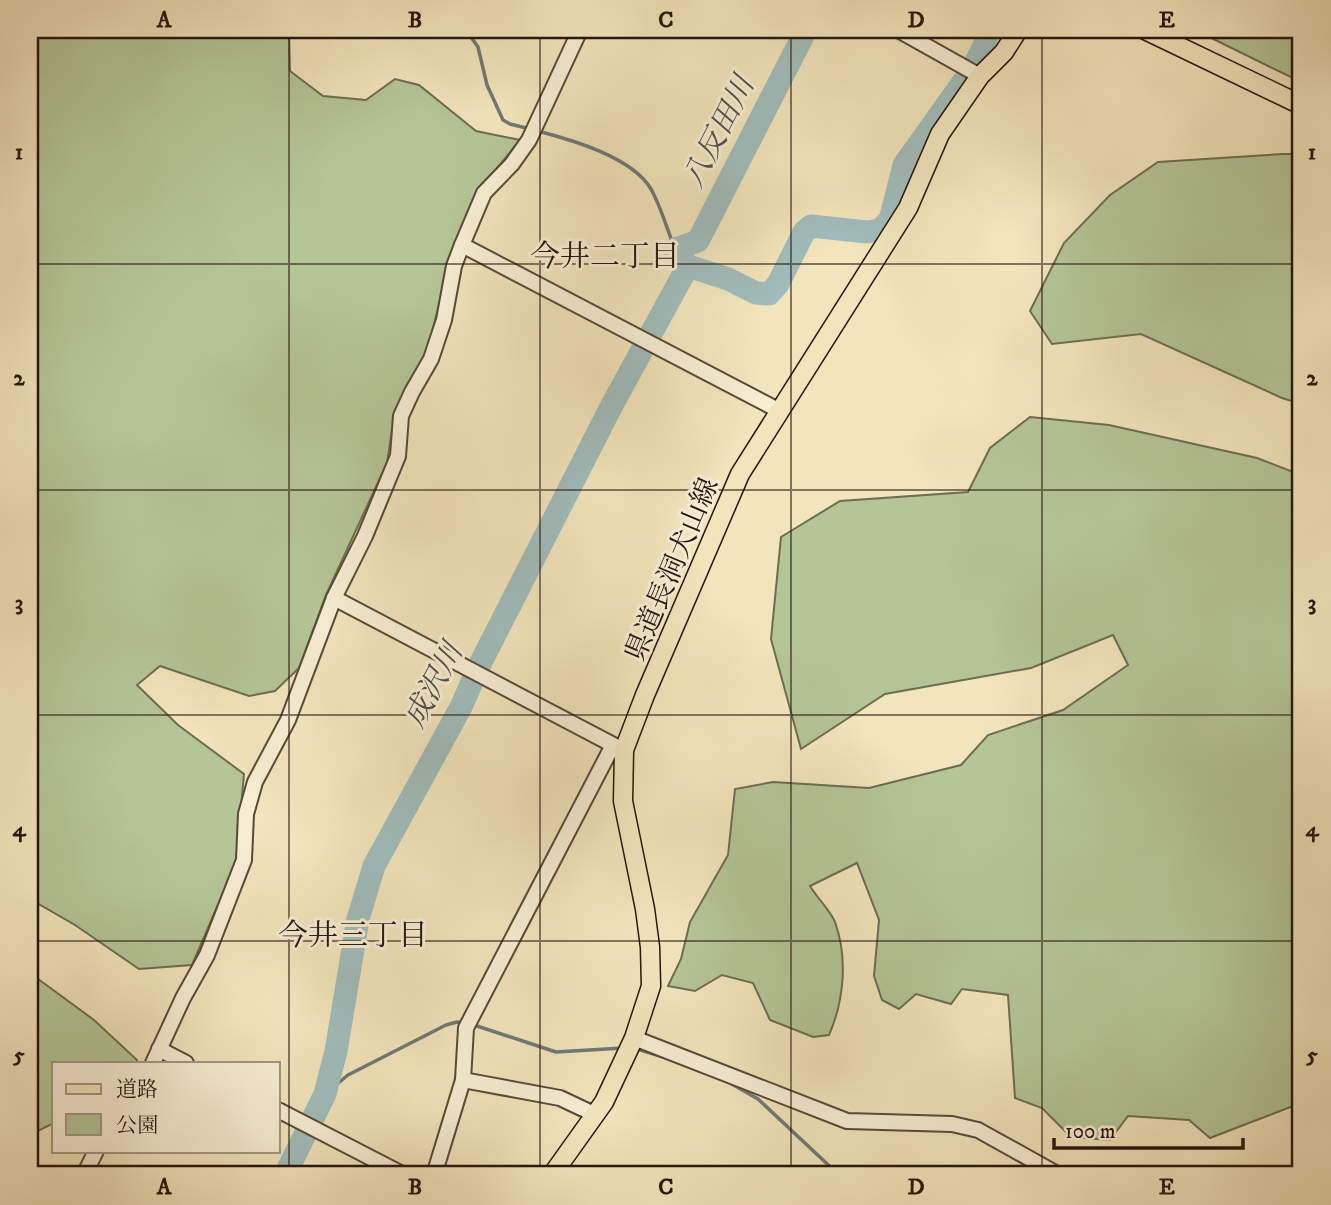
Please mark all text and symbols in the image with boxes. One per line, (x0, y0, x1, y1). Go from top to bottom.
text: A (156, 6, 173, 35)
text: B (408, 6, 422, 35)
text: C (658, 6, 674, 35)
text: D (907, 6, 925, 35)
text: E (1159, 6, 1175, 35)
water label: 八反田川 (676, 68, 764, 195)
text: 1 (15, 138, 23, 167)
text: 1 (1308, 138, 1316, 167)
district label: 今井二丁目 (530, 239, 680, 276)
text: 2 (13, 364, 25, 393)
text: 2 (1306, 364, 1318, 393)
street label: 県道長洞犬山線 (618, 473, 727, 667)
text: 3 (15, 589, 23, 618)
text: 3 (1308, 589, 1316, 618)
water label: 成沢川 (397, 635, 473, 734)
text: 4 (12, 815, 27, 844)
text: 4 (1305, 815, 1320, 844)
district label: 今井三丁目 (278, 918, 428, 955)
text: 5 (12, 1041, 25, 1070)
text: 5 (1305, 1041, 1318, 1070)
legend (52, 1062, 280, 1152)
text: 道路 (116, 1077, 158, 1103)
scale bar (1054, 1107, 1244, 1151)
text: 公園 (116, 1113, 158, 1139)
text: 100 m (1065, 1119, 1116, 1145)
text: A (156, 1173, 173, 1202)
text: B (408, 1173, 422, 1202)
text: C (658, 1173, 674, 1202)
text: D (907, 1173, 925, 1202)
text: E (1159, 1173, 1175, 1202)

